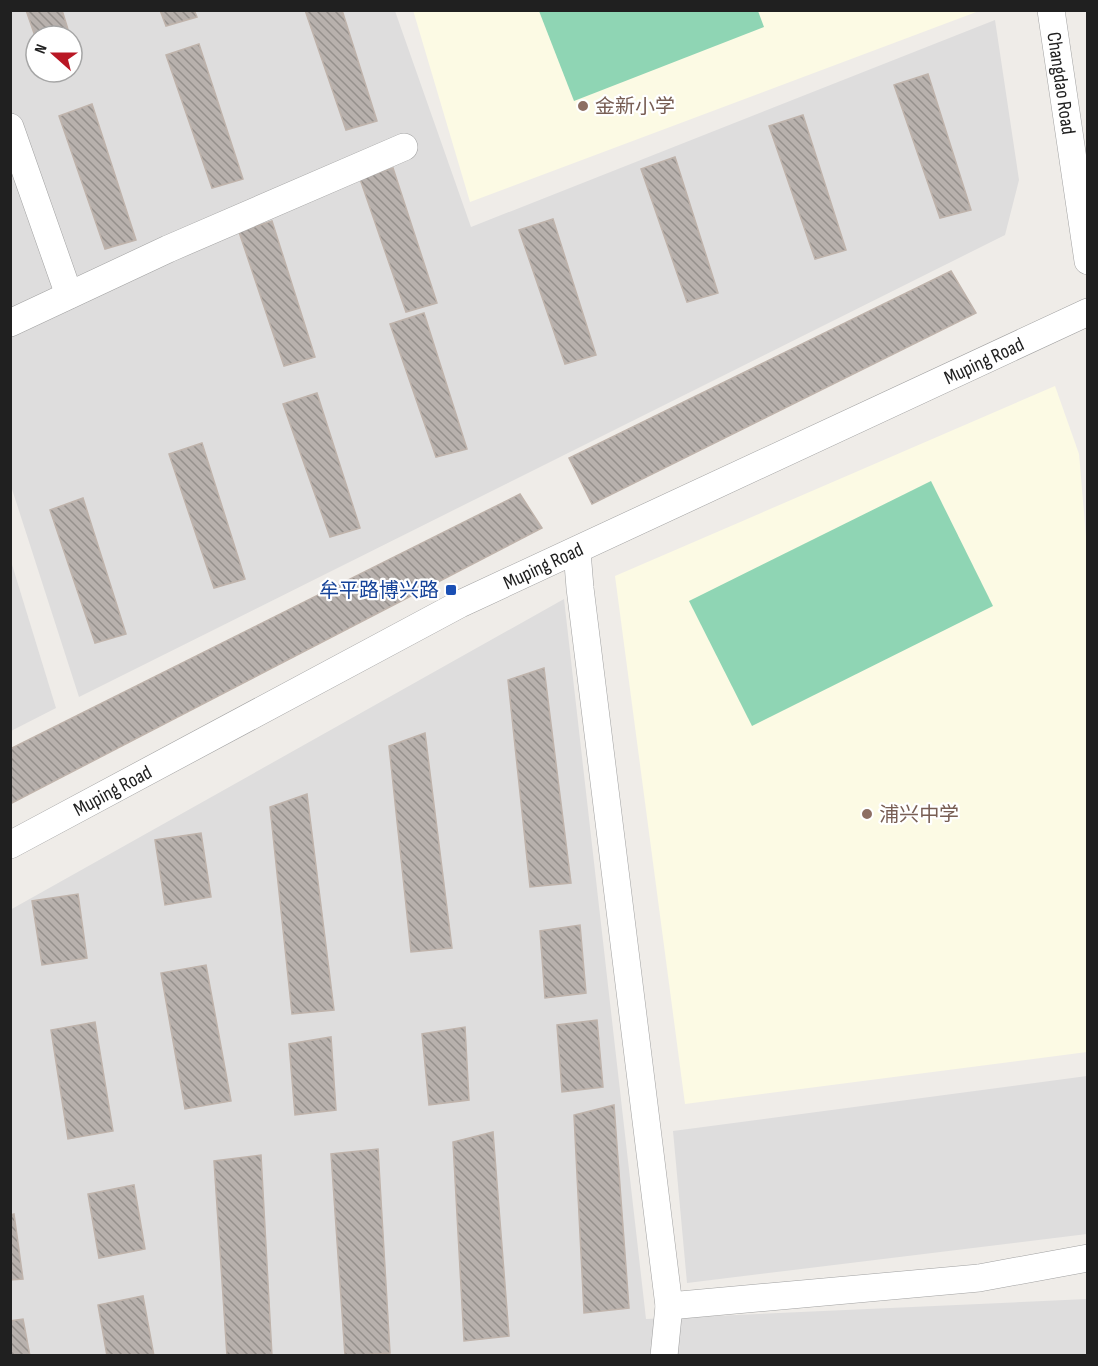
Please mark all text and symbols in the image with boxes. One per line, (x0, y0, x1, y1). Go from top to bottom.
north arrow (24, 24, 84, 84)
street label: Changdao Road (1041, 31, 1080, 136)
text: N (31, 42, 52, 57)
place label: 金新小学 (595, 95, 675, 119)
marker: 金新小学 (576, 99, 590, 113)
street label: Muping Road (940, 333, 1028, 390)
street label: Muping Road (500, 537, 587, 595)
place label: 牟平路博兴路 (319, 579, 439, 603)
marker: 牟平路博兴路 (444, 583, 458, 597)
street label: Muping Road (69, 760, 156, 822)
place label: 浦兴中学 (879, 803, 959, 827)
marker: 浦兴中学 (860, 807, 874, 821)

